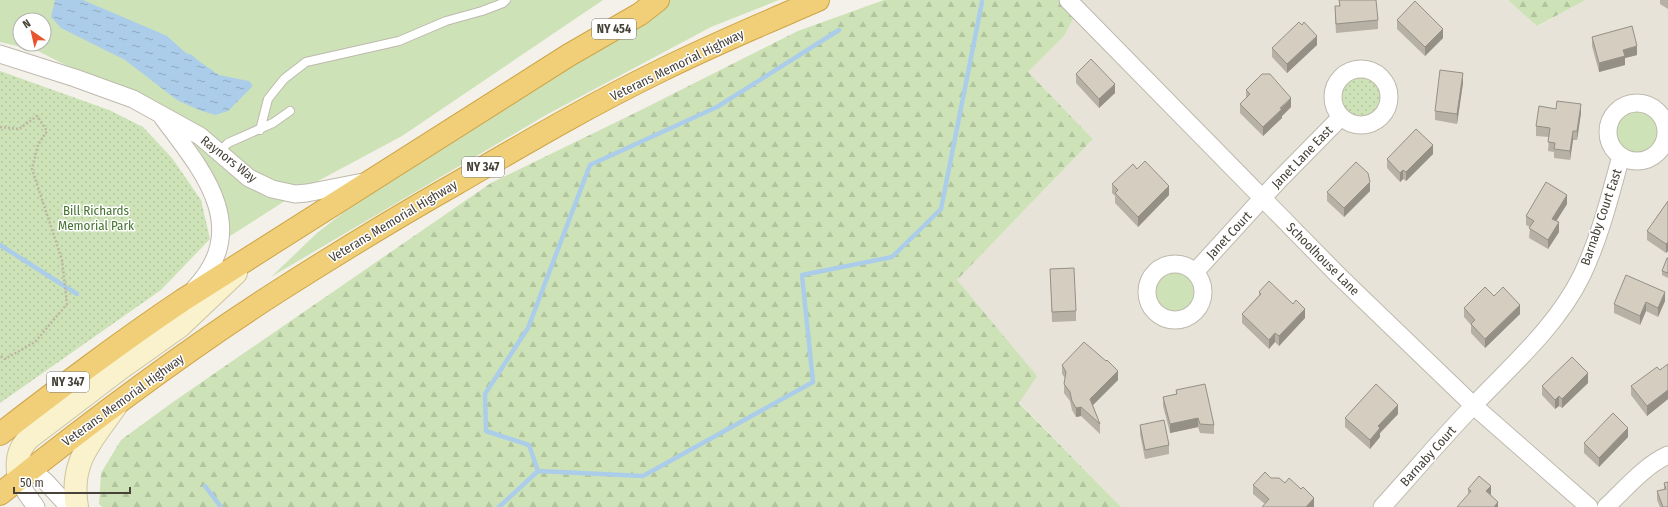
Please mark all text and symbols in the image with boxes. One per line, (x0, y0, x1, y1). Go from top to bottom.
north arrow (12, 12, 52, 52)
text: N (20, 17, 33, 31)
road number: NY 454 (592, 19, 636, 39)
street label: Veterans Memorial Highway (608, 26, 746, 104)
street label: Janet Lane East (1269, 122, 1336, 191)
street label: Raynors Way (198, 132, 260, 186)
road number: NY 347 (462, 157, 504, 177)
street label: Barnaby Court East (1577, 166, 1625, 267)
street label: Veterans Memorial Highway (326, 177, 460, 265)
park label: Bill Richards Memorial Park (58, 203, 135, 233)
street label: Janet Court (1203, 208, 1255, 262)
street label: Schoolhouse Lane (1283, 219, 1363, 299)
street label: Veterans Memorial Highway (59, 351, 187, 449)
road number: NY 347 (47, 372, 89, 392)
street label: Barnaby Court (1397, 422, 1459, 489)
scale bar (14, 469, 130, 495)
text: 50 m (20, 476, 44, 490)

